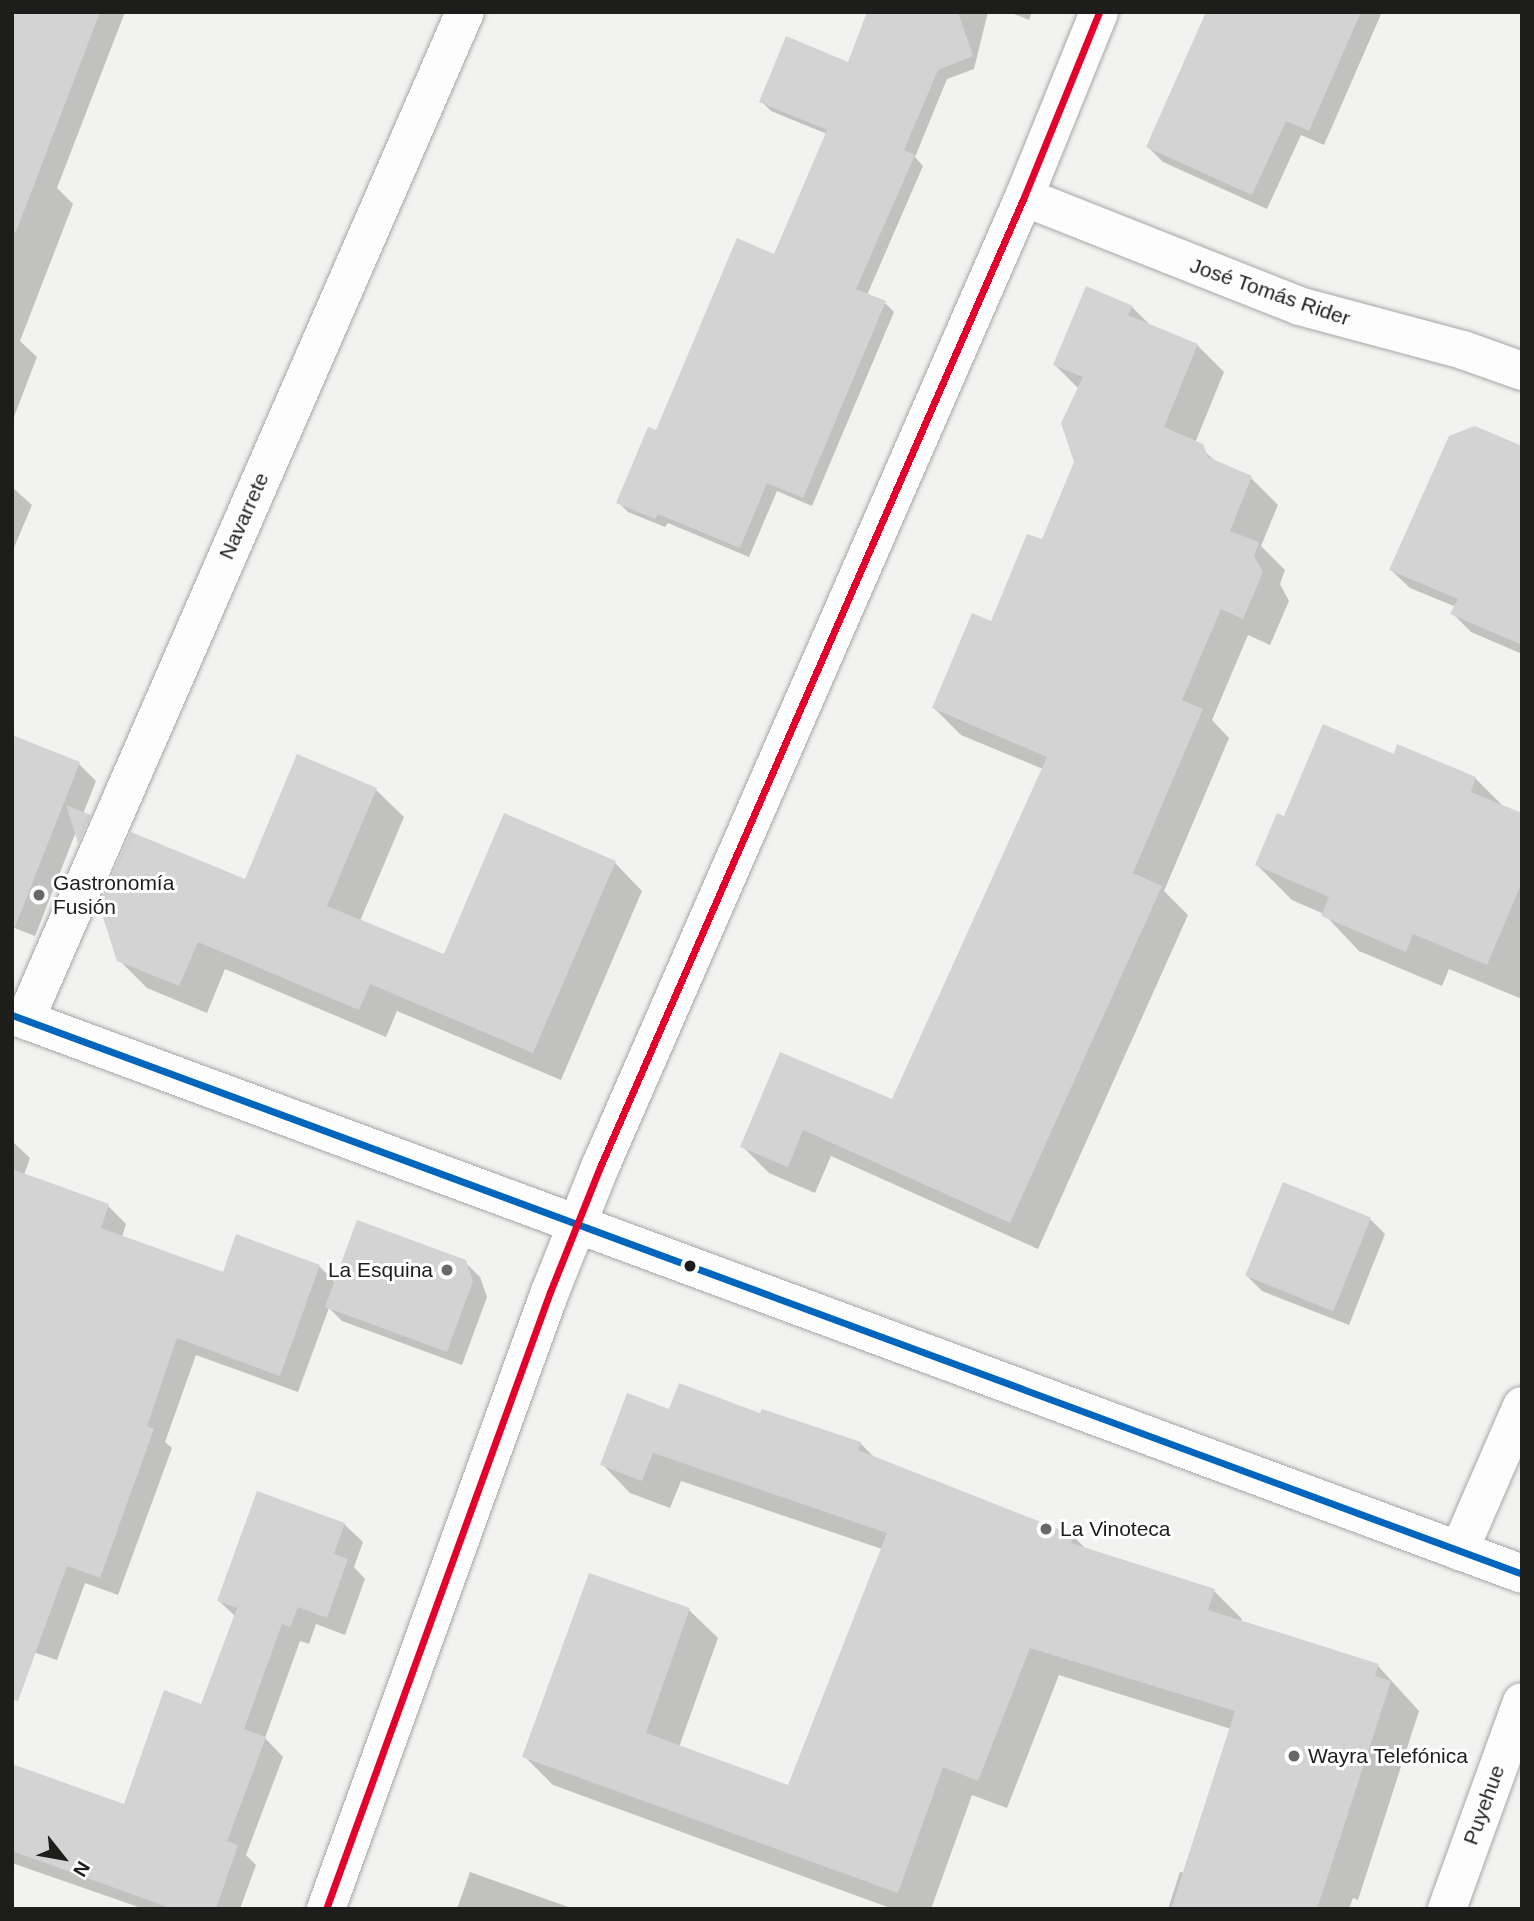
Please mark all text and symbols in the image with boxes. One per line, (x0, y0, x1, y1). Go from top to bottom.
street label: José Tomás Rider (1186, 253, 1354, 331)
street label: Navarrete (214, 469, 274, 563)
place label: Gastronomía Fusión (53, 870, 174, 920)
marker: Gastronomía Fusión (31, 887, 47, 903)
place label: La Esquina (328, 1257, 433, 1283)
unlabelled marker (683, 1259, 697, 1273)
marker: La Esquina (439, 1262, 455, 1278)
place label: La Vinoteca (1060, 1516, 1171, 1542)
marker: La Vinoteca (1038, 1521, 1054, 1537)
place label: Wayra Telefónica (1308, 1743, 1468, 1769)
marker: Wayra Telefónica (1286, 1748, 1302, 1764)
street label: Puyehue (1458, 1762, 1510, 1848)
north arrow (28, 1823, 98, 1893)
text: N (69, 1858, 94, 1880)

